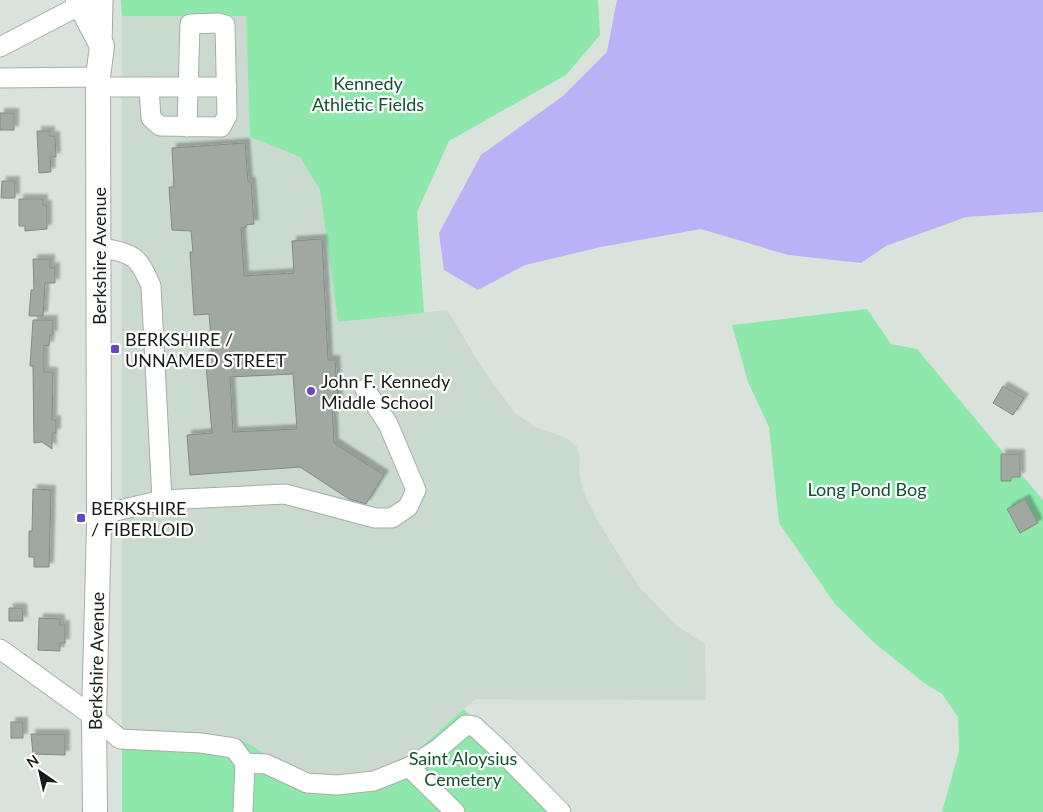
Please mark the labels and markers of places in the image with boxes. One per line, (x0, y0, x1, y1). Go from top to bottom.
place label: BERKSHIRE / UNNAMED STREET (125, 328, 287, 371)
marker: BERKSHIRE / UNNAMED STREET (109, 343, 121, 355)
place label: John F. Kennedy Middle School (321, 370, 451, 413)
marker: John F. Kennedy Middle School (305, 385, 317, 397)
place label: BERKSHIRE / FIBERLOID (91, 497, 194, 540)
marker: BERKSHIRE / FIBERLOID (75, 512, 87, 524)

